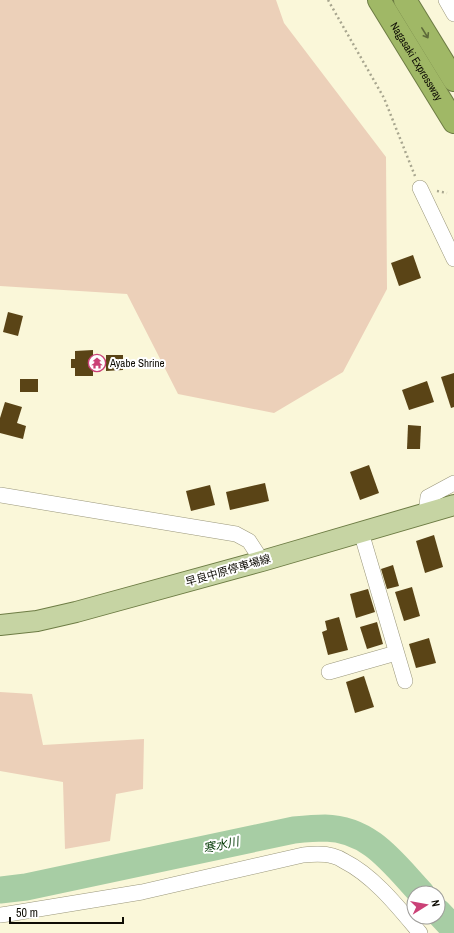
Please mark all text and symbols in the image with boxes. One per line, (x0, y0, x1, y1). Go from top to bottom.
street label: Nagasaki Expressway (387, 20, 446, 104)
one-way arrow (422, 27, 430, 39)
temple icon: Ayabe Shrine (87, 353, 107, 373)
place label: Ayabe Shrine (109, 356, 165, 370)
street label: 早良中原停車場線 (184, 551, 272, 589)
water label: 寒水川 (202, 833, 242, 857)
north arrow (406, 885, 446, 925)
scale bar (10, 899, 123, 925)
text: N (428, 899, 443, 908)
text: 50 m (16, 905, 38, 921)

